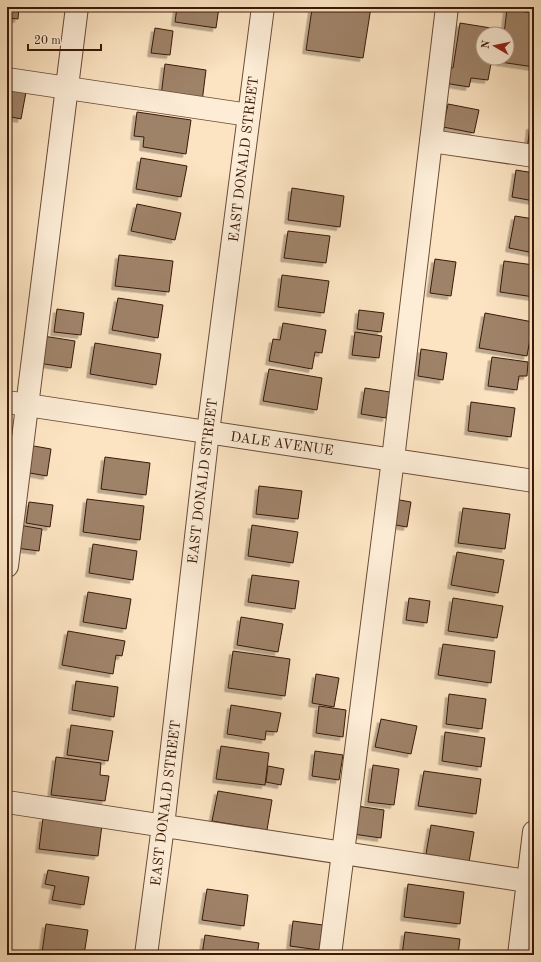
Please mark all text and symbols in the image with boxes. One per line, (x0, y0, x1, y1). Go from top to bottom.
scale bar (28, 26, 101, 52)
north arrow (475, 26, 515, 66)
text: 20 m (34, 35, 61, 47)
text: N (481, 39, 493, 50)
street label: EAST DONALD STREET (227, 75, 261, 243)
street label: EAST DONALD STREET (186, 397, 220, 565)
street label: DALE AVENUE (229, 430, 334, 458)
street label: EAST DONALD STREET (149, 719, 183, 887)

